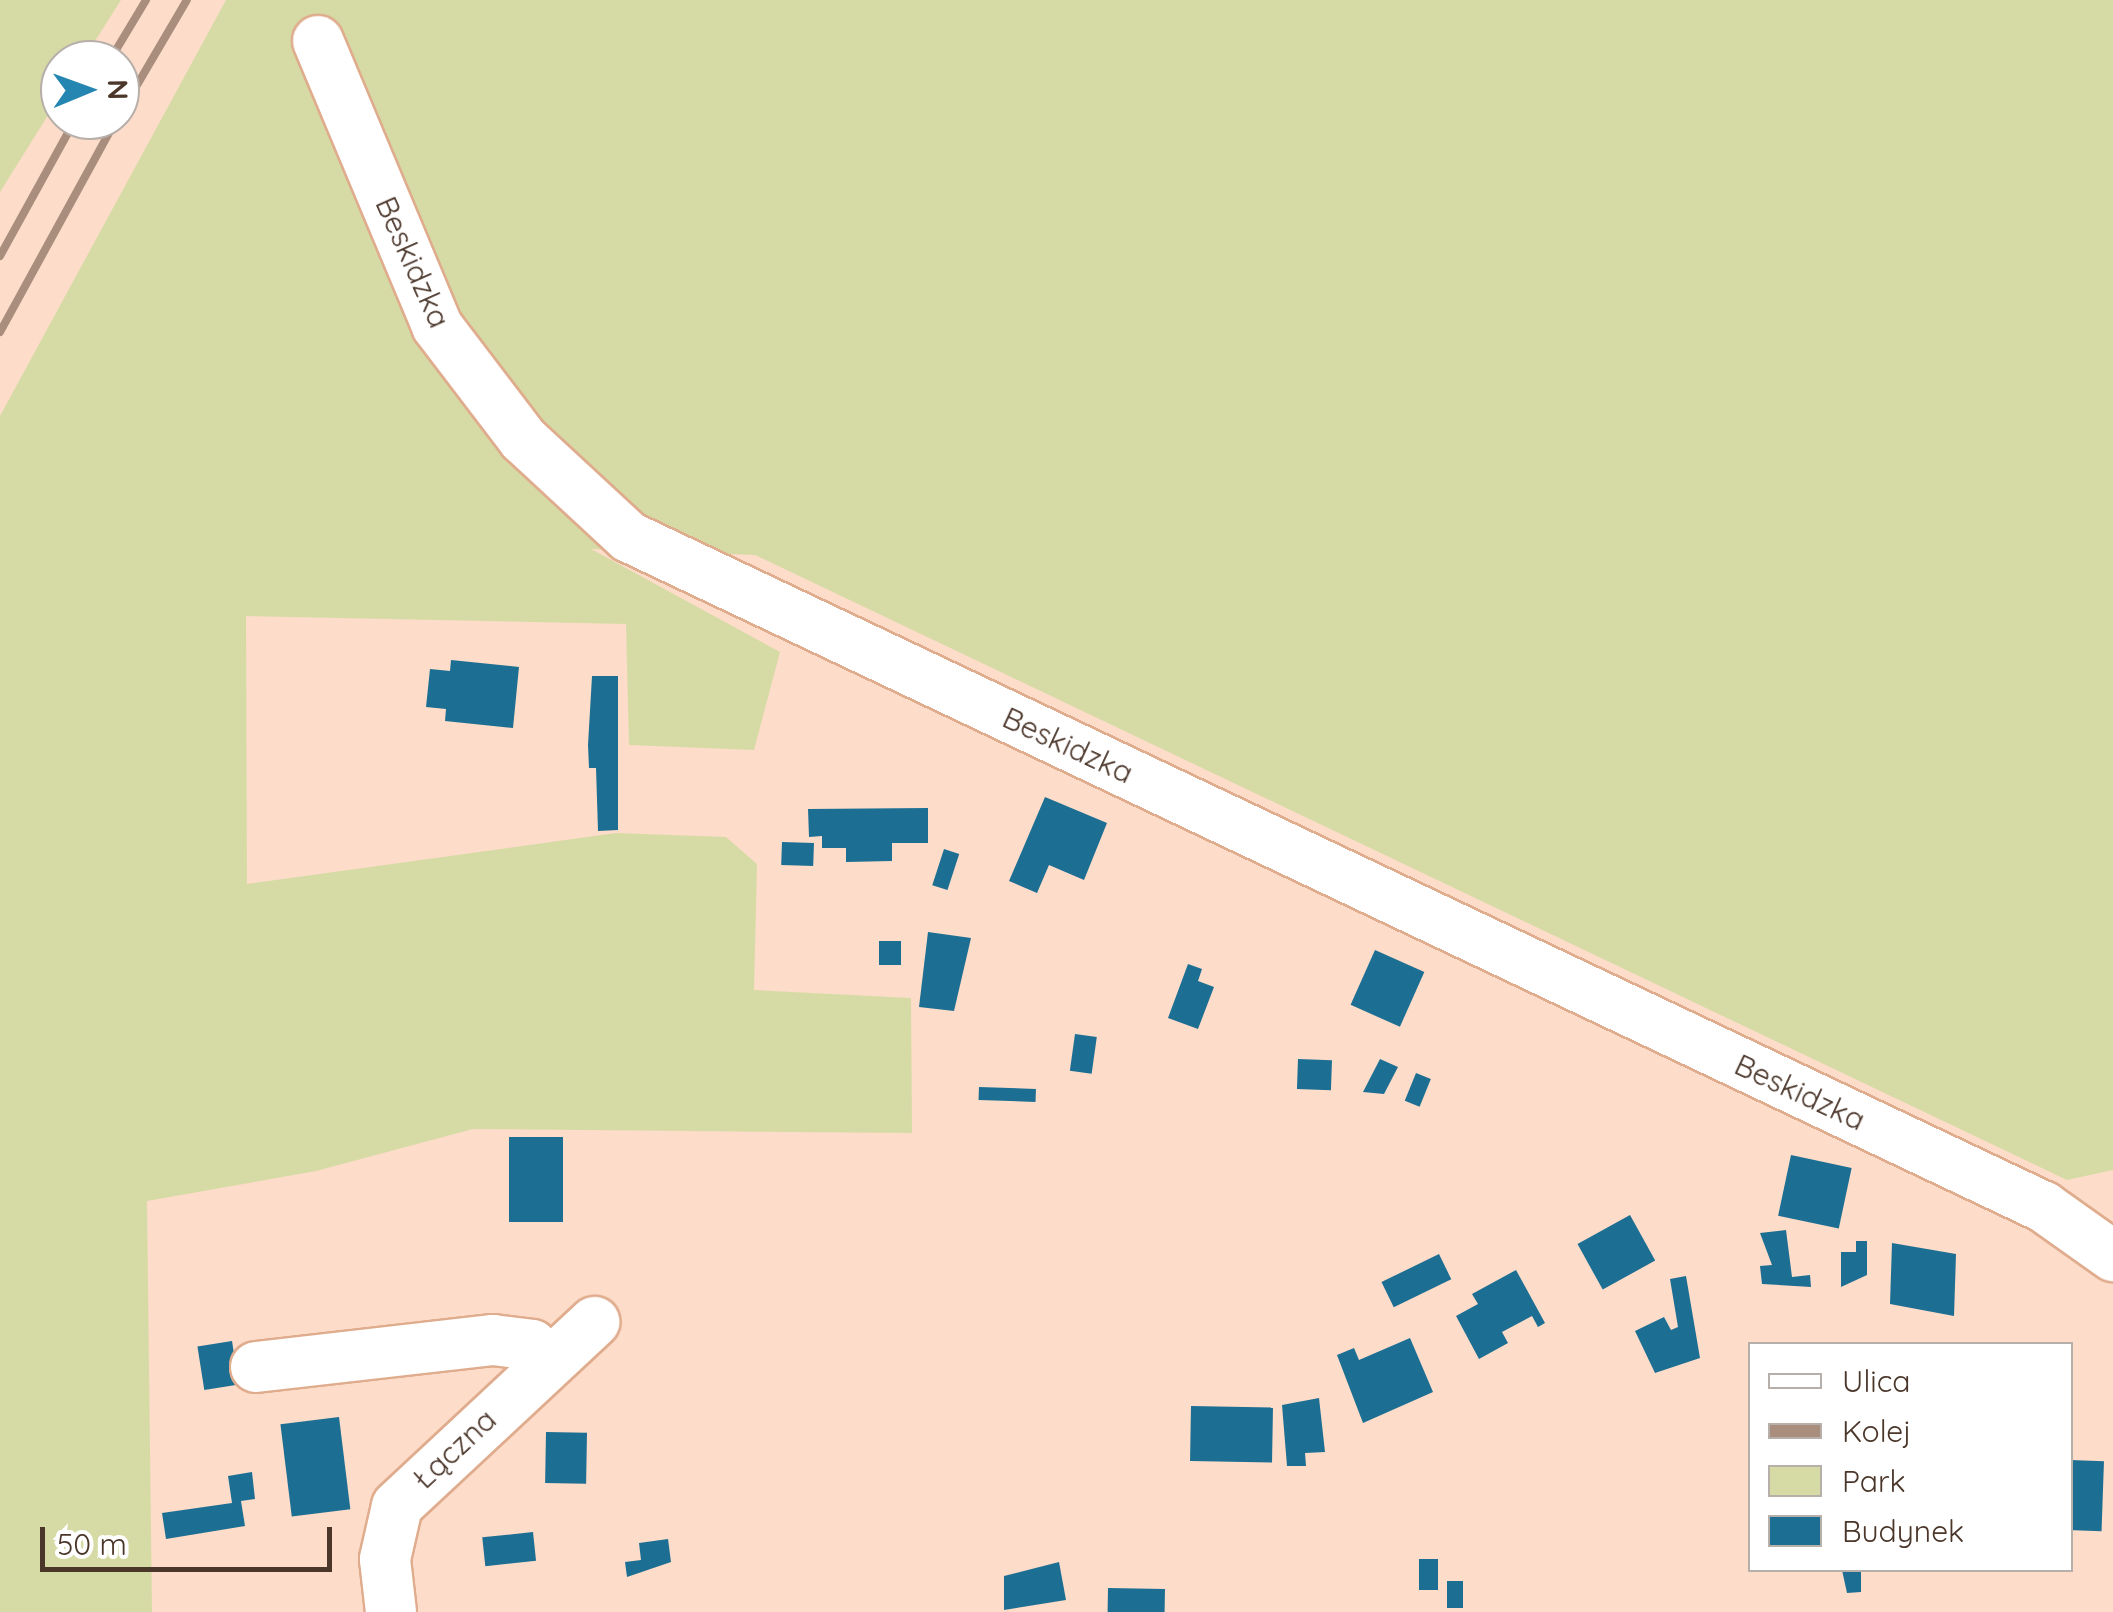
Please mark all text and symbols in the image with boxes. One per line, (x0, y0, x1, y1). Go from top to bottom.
north arrow (40, 40, 140, 140)
text: N (101, 79, 136, 100)
street label: Beskidzka (368, 191, 458, 333)
street label: Beskidzka (997, 699, 1139, 791)
street label: Beskidzka (1729, 1046, 1871, 1138)
legend (1748, 1342, 2073, 1572)
text: Ulica (1842, 1362, 1910, 1400)
street label: Łączna (405, 1401, 503, 1497)
text: Kolej (1842, 1412, 1911, 1450)
text: Park (1842, 1462, 1906, 1500)
scale bar (45, 1507, 338, 1569)
text: Budynek (1842, 1512, 1964, 1550)
text: 50 m (57, 1525, 127, 1563)

